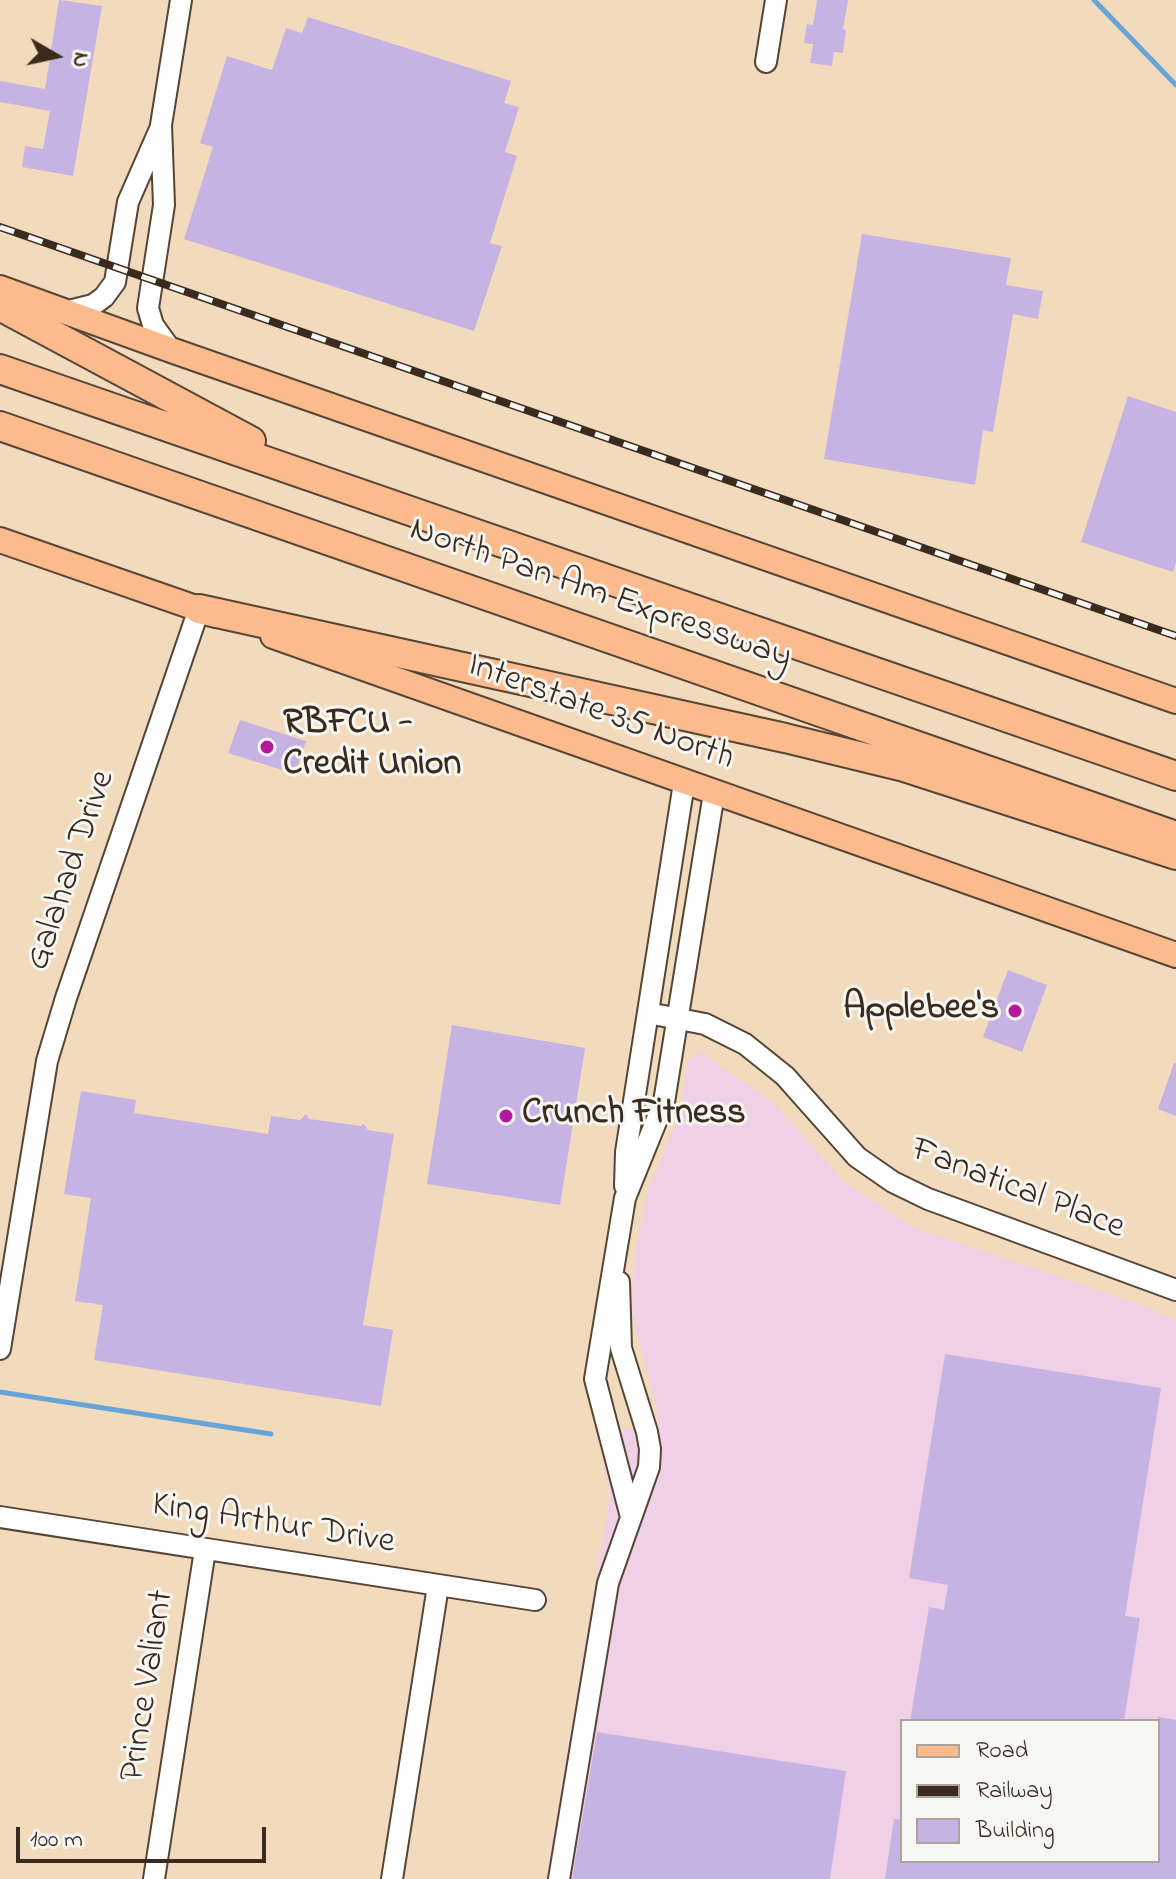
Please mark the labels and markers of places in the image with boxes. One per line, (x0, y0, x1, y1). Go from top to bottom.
place label: RBFCU - Credit Union (283, 704, 461, 789)
marker: RBFCU - Credit Union (258, 738, 276, 756)
place label: Applebee's (843, 989, 999, 1033)
marker: Applebee's (1006, 1002, 1024, 1020)
place label: Crunch Fitness (522, 1094, 746, 1138)
marker: Crunch Fitness (497, 1107, 515, 1125)

